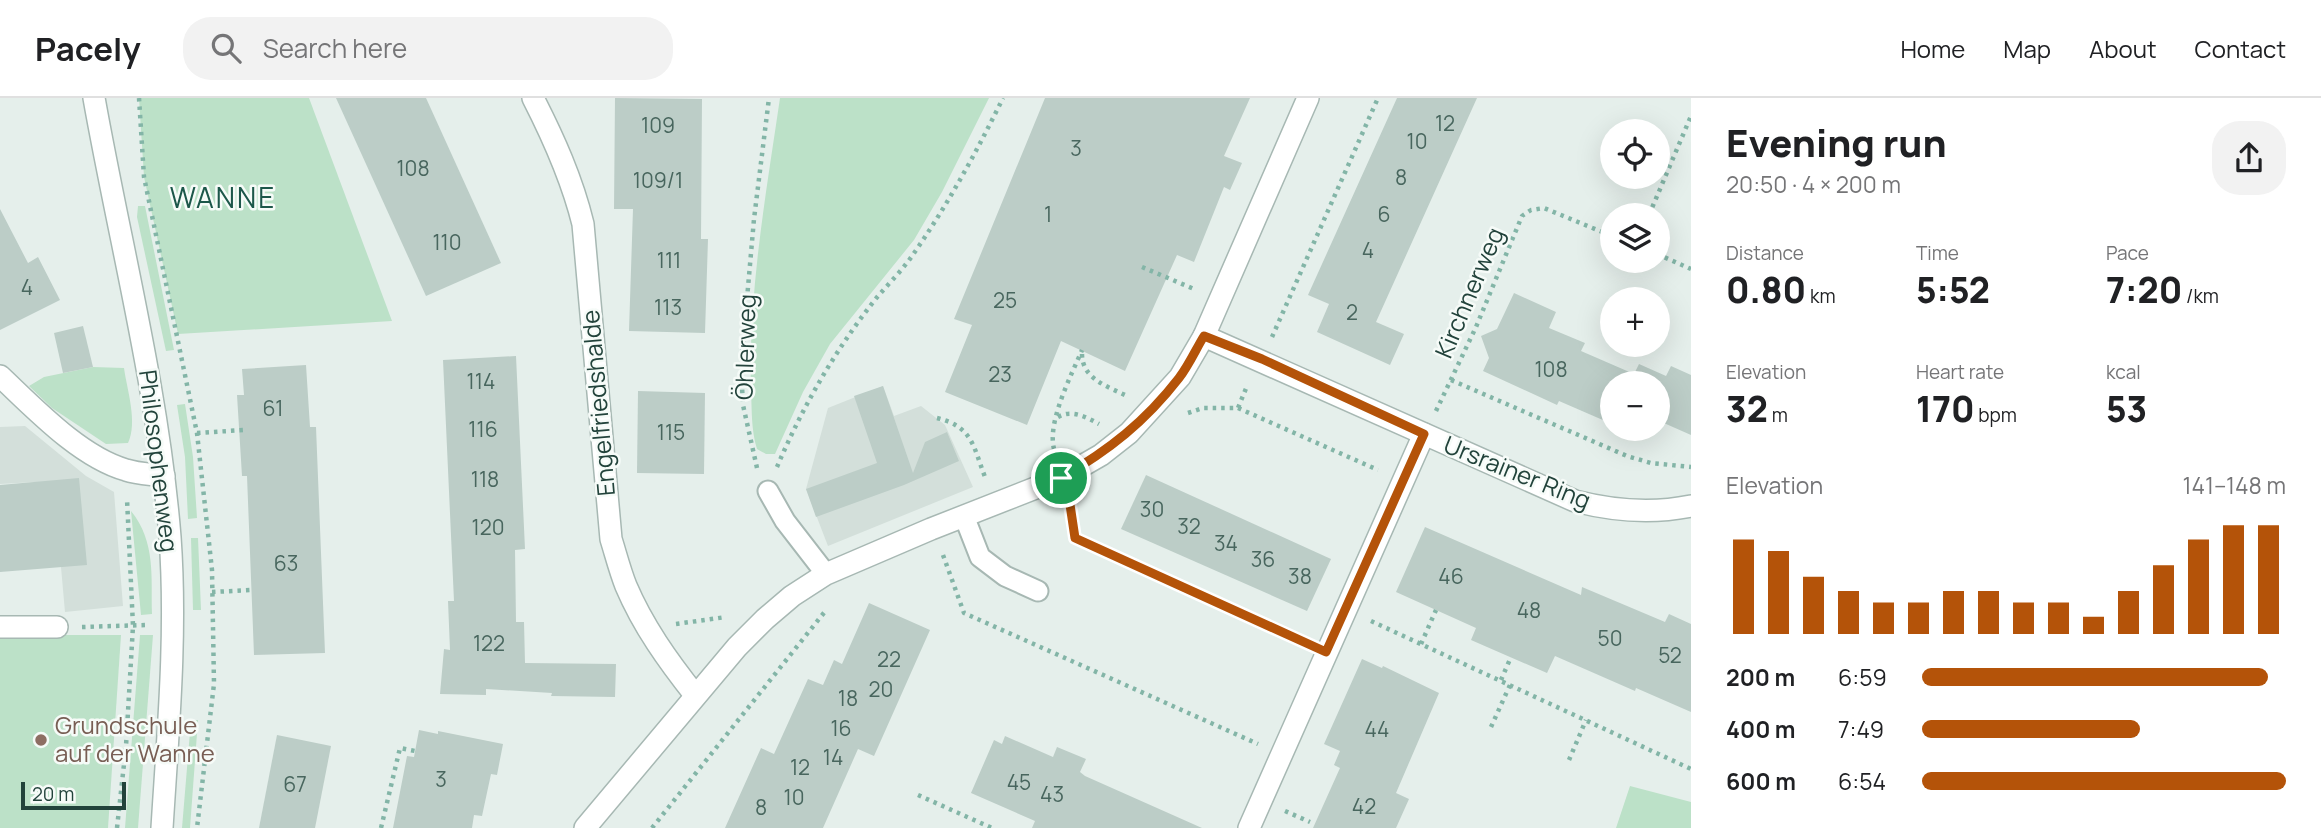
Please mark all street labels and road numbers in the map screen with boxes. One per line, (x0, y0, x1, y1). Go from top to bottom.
street label: Kirchnerweg (1426, 222, 1511, 363)
street label: Öhlerweg (726, 293, 763, 401)
street label: Engelfriedshalde (573, 309, 622, 498)
street label: Philosophenweg (132, 368, 187, 554)
street label: Ursrainer Ring (1439, 427, 1596, 516)

